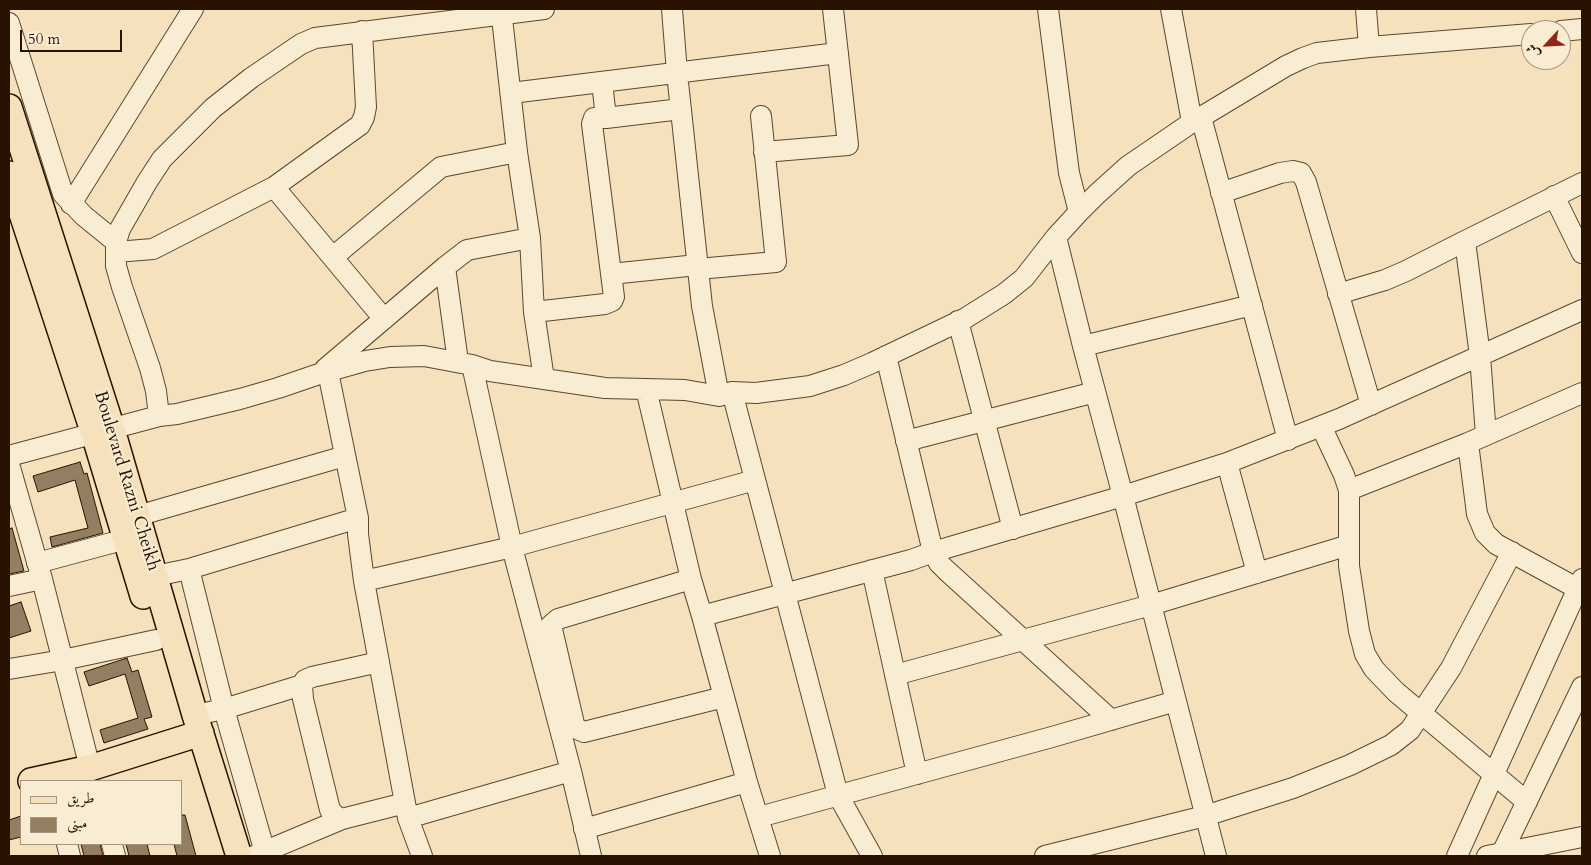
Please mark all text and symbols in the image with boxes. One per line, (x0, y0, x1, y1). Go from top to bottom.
scale bar (22, 20, 125, 52)
north arrow (1521, 20, 1571, 70)
text: 50 m (28, 29, 60, 49)
text: ش (1521, 41, 1544, 61)
street label: Boulevard Razni Cheikh (88, 388, 164, 574)
legend (20, 780, 182, 845)
text: طريق (67, 788, 94, 808)
text: مبنى (67, 813, 87, 833)

